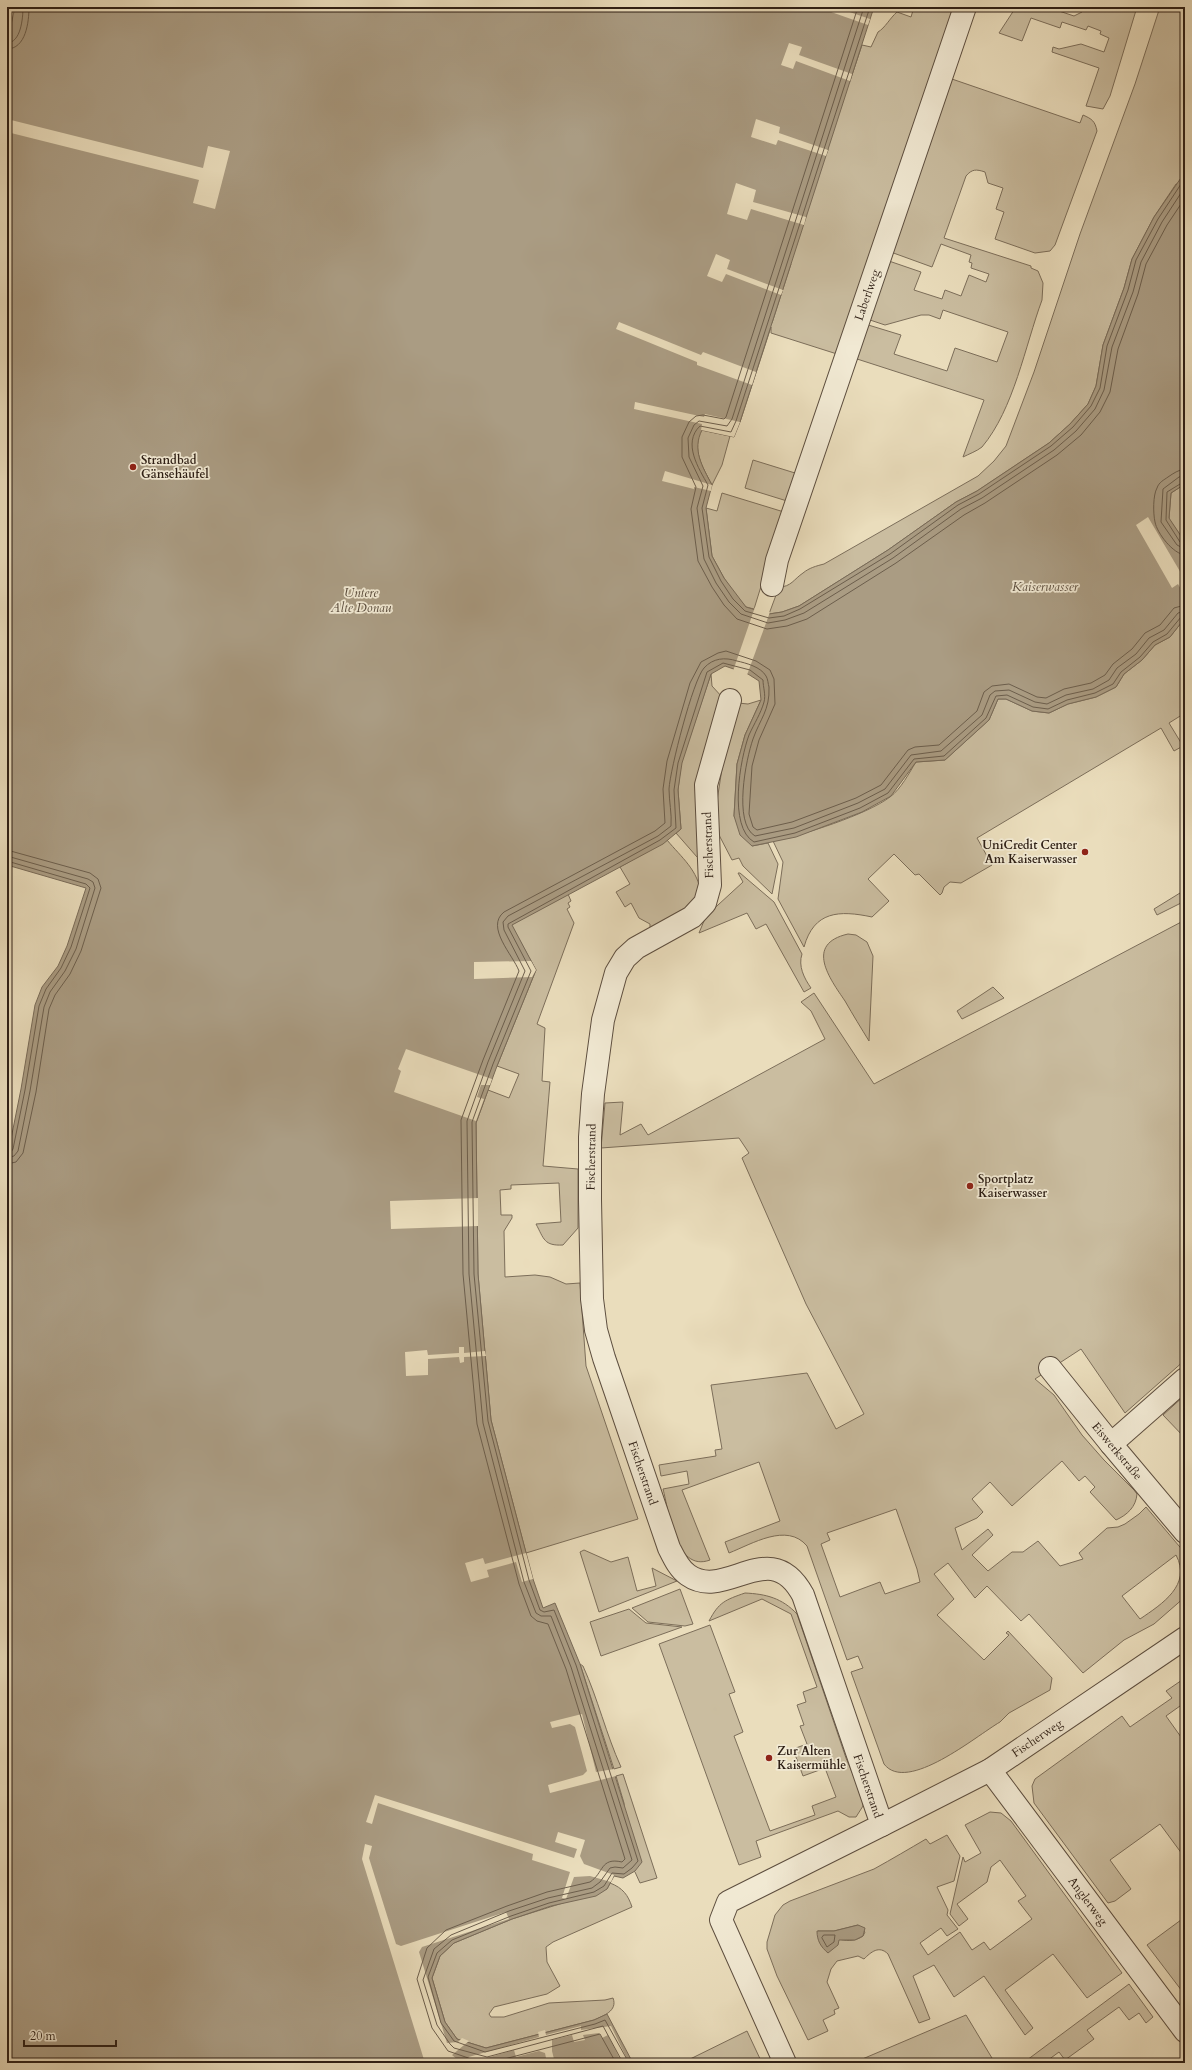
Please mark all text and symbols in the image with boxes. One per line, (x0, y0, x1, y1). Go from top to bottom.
street label: Laberlweg (851, 267, 883, 323)
place label: Strandbad Gänsehäufel (141, 452, 209, 482)
marker: Strandbad Gänsehäufel (128, 462, 138, 472)
water label: Kaiserwasser (1012, 578, 1079, 596)
water label: Untere Alte Donau (330, 584, 392, 617)
street label: Fischerstrand (699, 811, 717, 879)
place label: UniCredit Center Am Kaiserwasser (982, 837, 1077, 867)
marker: UniCredit Center Am Kaiserwasser (1080, 847, 1090, 857)
street label: Fischerstrand (582, 1123, 600, 1190)
place label: Sportplatz Kaiserwasser (978, 1171, 1047, 1201)
marker: Sportplatz Kaiserwasser (965, 1181, 975, 1191)
street label: Eiswerkstraße (1088, 1419, 1146, 1483)
street label: Fischerstrand (625, 1439, 662, 1508)
street label: Fischerweg (1009, 1715, 1066, 1761)
place label: Zur Alten Kaisermühle (777, 1743, 846, 1773)
street label: Fischerstrand (850, 1752, 887, 1821)
marker: Zur Alten Kaisermühle (764, 1753, 774, 1763)
street label: Anglerweg (1065, 1874, 1112, 1929)
scale bar (24, 2022, 116, 2048)
text: 20 m (30, 2028, 57, 2044)

